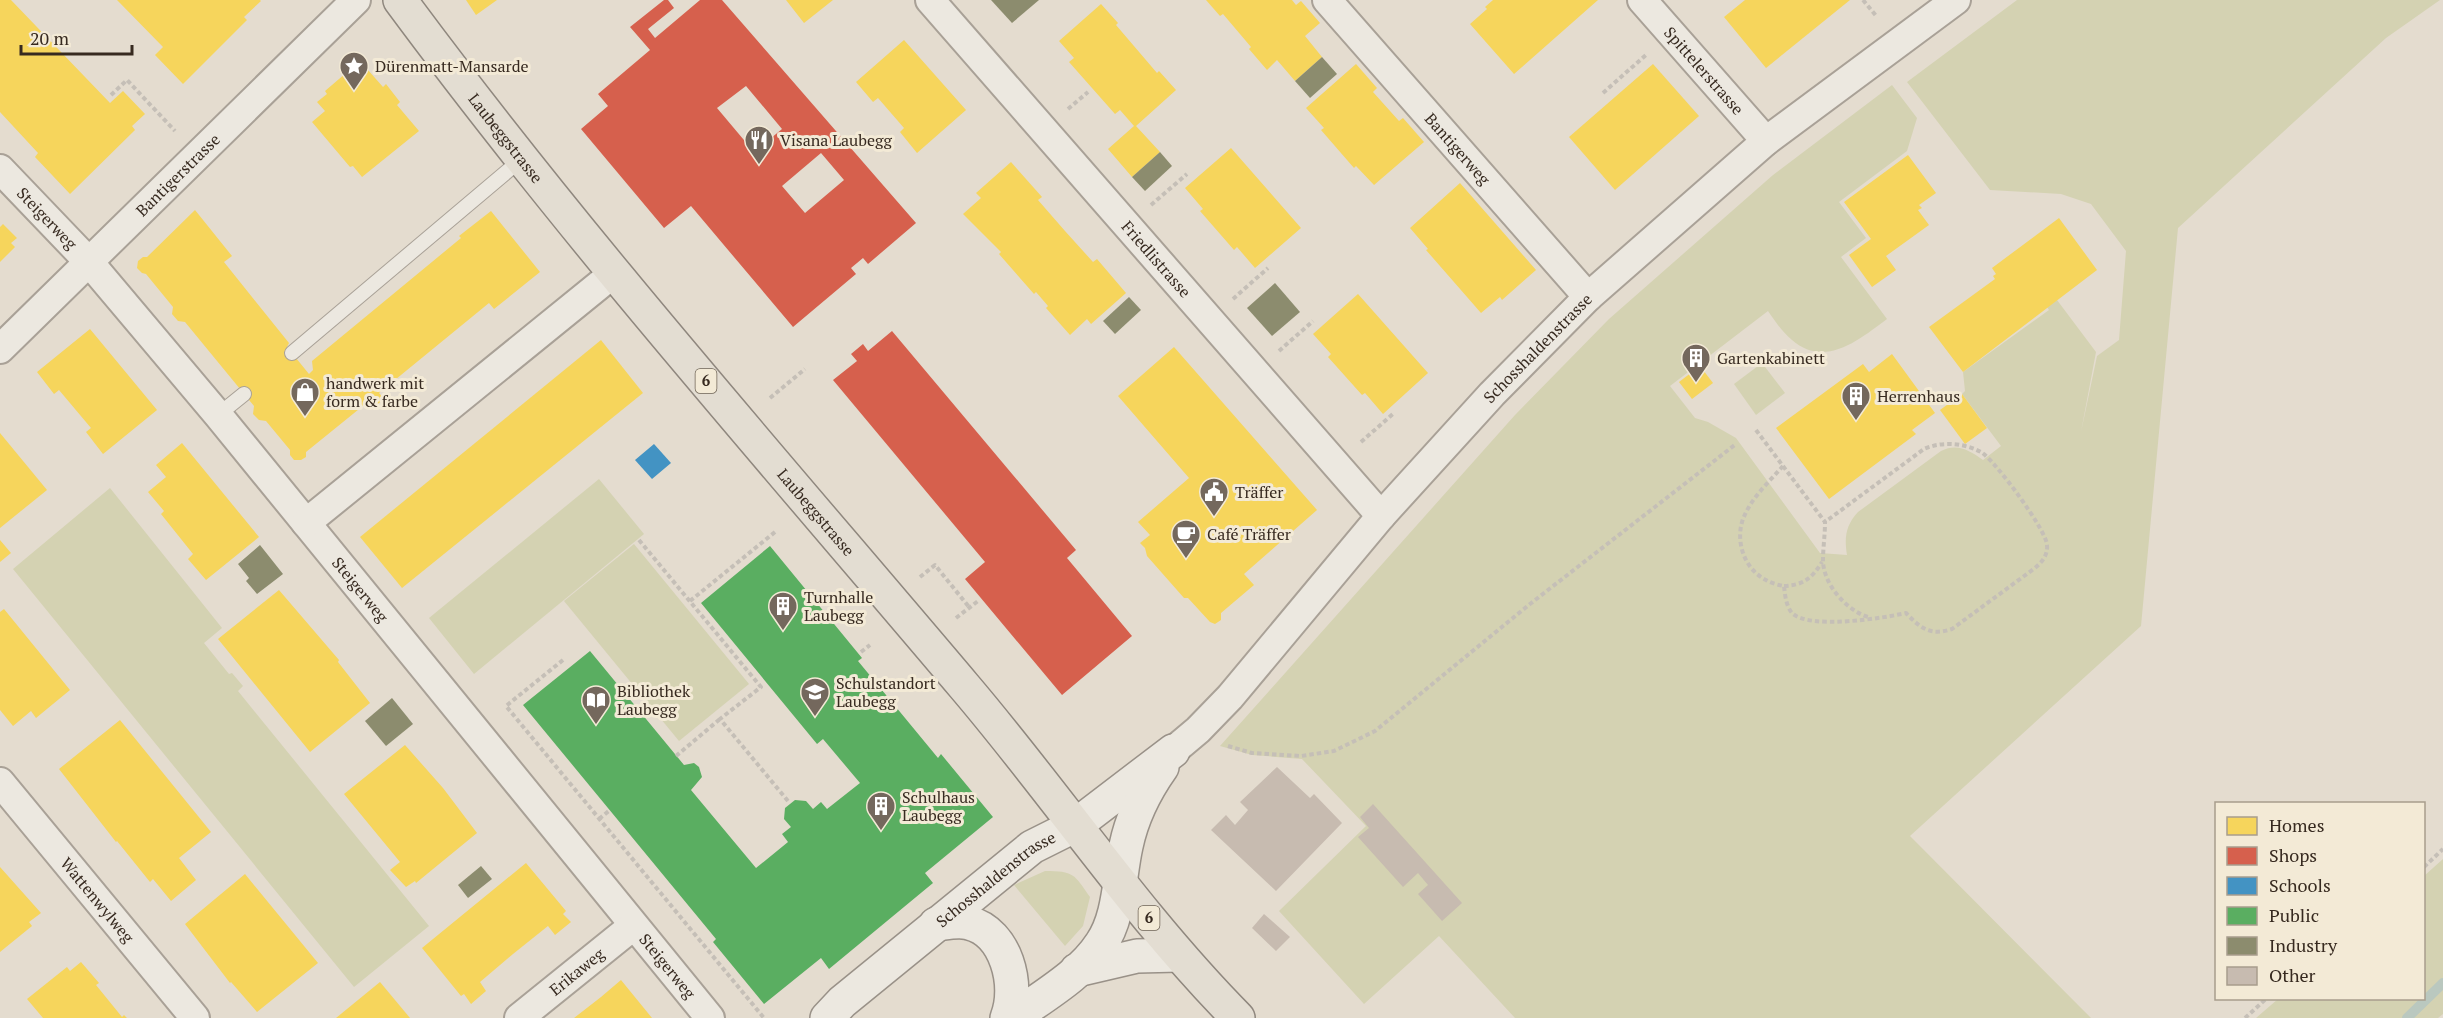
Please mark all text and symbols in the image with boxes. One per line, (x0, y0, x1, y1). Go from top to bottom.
scale bar (21, 18, 132, 56)
street label: Spittelerstrasse (1659, 22, 1749, 119)
text: 20 m (30, 26, 70, 50)
place icon: Dürenmatt-Mansarde (338, 50, 370, 92)
place label: Dürenmatt-Mansarde (375, 55, 529, 77)
street label: Laubeggstrasse (464, 89, 548, 188)
street label: Bantigerweg (1420, 108, 1496, 190)
restaurant icon: Visana Laubegg (743, 124, 775, 166)
street label: Bantigerstrasse (131, 128, 225, 221)
place label: Visana Laubegg (780, 129, 892, 151)
street label: Steigerweg (12, 182, 82, 254)
street label: Friedlistrasse (1117, 216, 1196, 302)
street label: Schosshaldenstrasse (1478, 288, 1597, 408)
building icon: Gartenkabinett (1680, 342, 1712, 384)
place label: Gartenkabinett (1717, 347, 1825, 369)
road number: 6 (696, 369, 716, 393)
place label: handwerk mit form & farbe (326, 372, 424, 412)
shop icon: handwerk mit form & farbe (289, 376, 321, 418)
building icon: Herrenhaus (1840, 380, 1872, 422)
place label: Herrenhaus (1877, 385, 1960, 407)
street label: Laubeggstrasse (772, 464, 860, 561)
public building icon: Träffer (1198, 476, 1230, 518)
place label: Träffer (1235, 481, 1284, 503)
cafe icon: Café Träffer (1170, 518, 1202, 560)
place label: Café Träffer (1207, 523, 1292, 545)
street label: Steigerweg (327, 552, 394, 627)
place label: Turnhalle Laubegg (804, 586, 873, 626)
building icon: Turnhalle Laubegg (767, 590, 799, 632)
place label: Schulstandort Laubegg (836, 672, 936, 712)
school or university icon: Schulstandort Laubegg (799, 676, 831, 718)
place label: Bibliothek Laubegg (617, 680, 691, 720)
library icon: Bibliothek Laubegg (580, 684, 612, 726)
place label: Schulhaus Laubegg (902, 786, 975, 826)
building icon: Schulhaus Laubegg (865, 790, 897, 832)
legend (2215, 802, 2425, 1000)
text: Homes (2269, 813, 2324, 837)
street label: Schosshaldenstrasse (931, 826, 1059, 932)
text: Shops (2269, 843, 2317, 867)
street label: Wattenwylweg (56, 853, 140, 948)
text: Schools (2269, 873, 2331, 897)
text: Public (2269, 903, 2319, 927)
road number: 6 (1138, 906, 1160, 930)
street label: Steigerweg (634, 929, 701, 1004)
text: Industry (2269, 933, 2338, 957)
street label: Erikaweg (545, 942, 609, 1000)
text: Other (2269, 963, 2316, 987)

